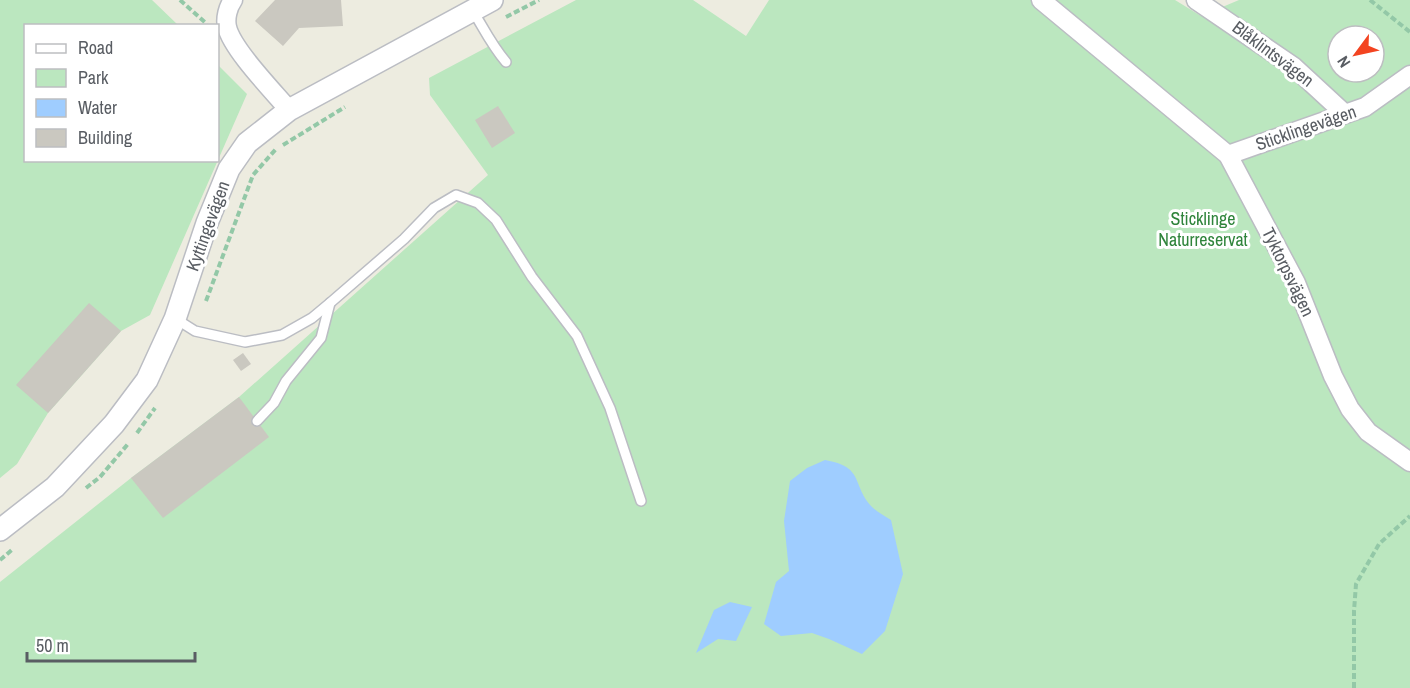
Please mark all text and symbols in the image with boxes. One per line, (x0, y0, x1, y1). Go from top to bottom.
street label: Blåklintsvägen (1227, 15, 1319, 92)
legend (24, 24, 219, 162)
north arrow (1326, 24, 1386, 84)
text: Road (78, 35, 113, 60)
text: N (1332, 52, 1355, 72)
text: Park (78, 65, 109, 90)
text: Water (78, 95, 117, 120)
street label: Sticklingevägen (1252, 99, 1360, 156)
text: Building (78, 125, 133, 150)
street label: Kyttingevägen (180, 177, 235, 274)
park label: Sticklinge Naturreservat (1158, 206, 1248, 252)
street label: Tyktorpsvägen (1256, 223, 1321, 320)
scale bar (27, 625, 195, 663)
text: 50 m (36, 633, 69, 658)

